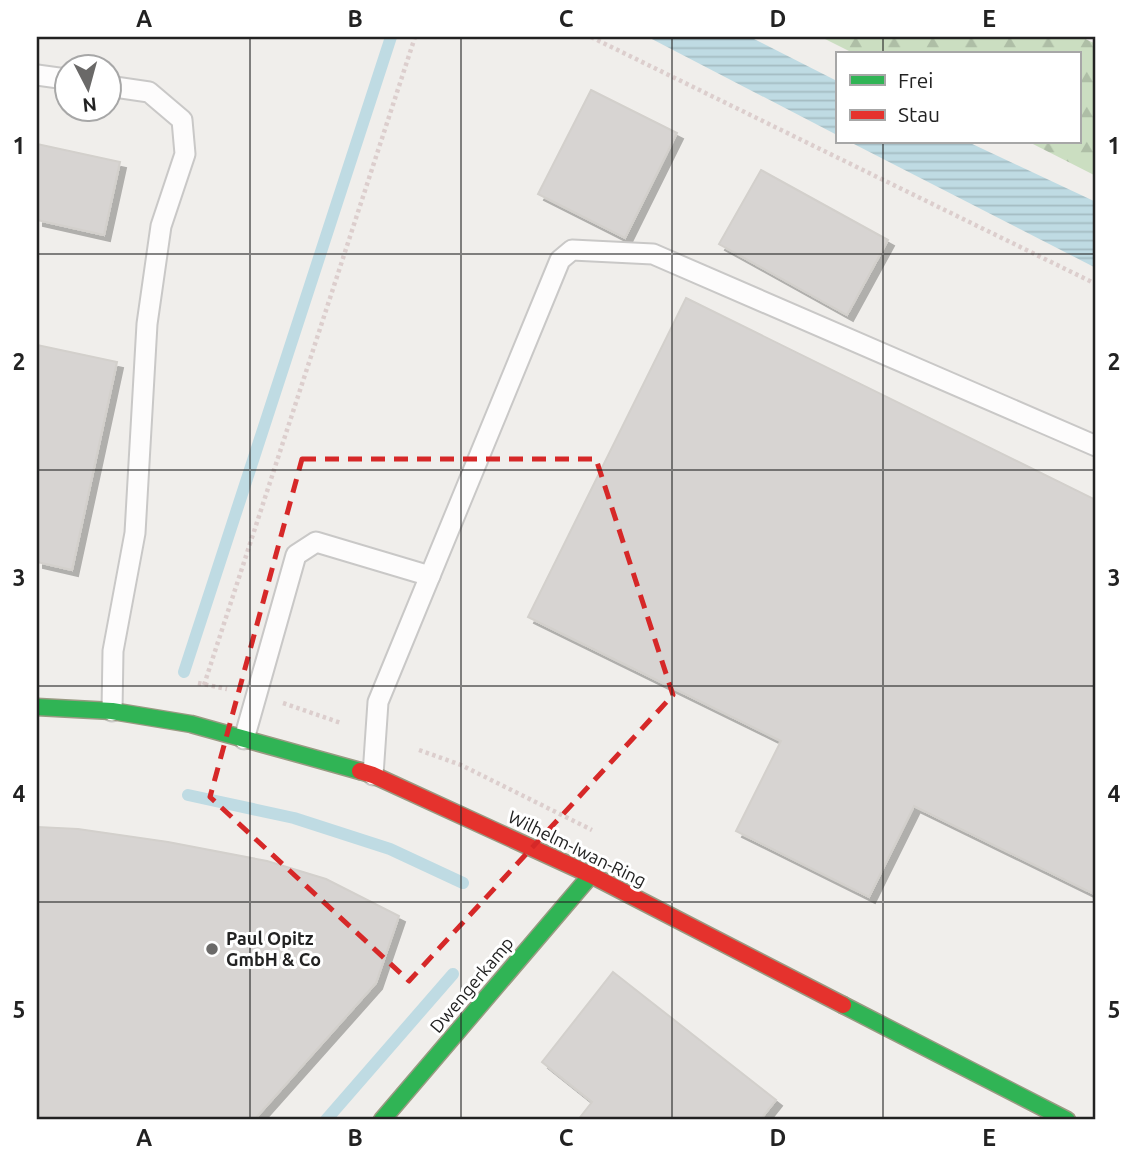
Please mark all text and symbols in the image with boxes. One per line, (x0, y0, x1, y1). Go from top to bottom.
text: A (136, 6, 152, 31)
text: B (347, 6, 363, 31)
text: C (559, 6, 574, 31)
text: D (770, 6, 786, 31)
text: E (982, 6, 996, 31)
north arrow (52, 52, 122, 122)
legend (836, 52, 1080, 144)
text: Frei (898, 68, 933, 92)
text: N (82, 93, 98, 117)
text: Stau (898, 102, 940, 126)
text: 1 (13, 133, 25, 158)
text: 1 (1108, 133, 1120, 158)
text: 2 (13, 349, 25, 374)
text: 2 (1108, 349, 1120, 374)
text: 3 (13, 565, 25, 590)
text: 3 (1108, 565, 1120, 590)
text: 4 (13, 781, 26, 806)
text: 4 (1108, 781, 1121, 806)
street label: Wilhelm-Iwan-Ring (505, 806, 650, 890)
place label: Paul Opitz GmbH & Co (226, 928, 321, 969)
street label: Dwengerkamp (426, 933, 517, 1036)
marker: Paul Opitz GmbH & Co (204, 941, 220, 957)
text: 5 (13, 997, 25, 1022)
text: 5 (1108, 997, 1120, 1022)
text: A (136, 1125, 152, 1150)
text: B (347, 1125, 363, 1150)
text: C (559, 1125, 574, 1150)
text: D (770, 1125, 786, 1150)
text: E (982, 1125, 996, 1150)

